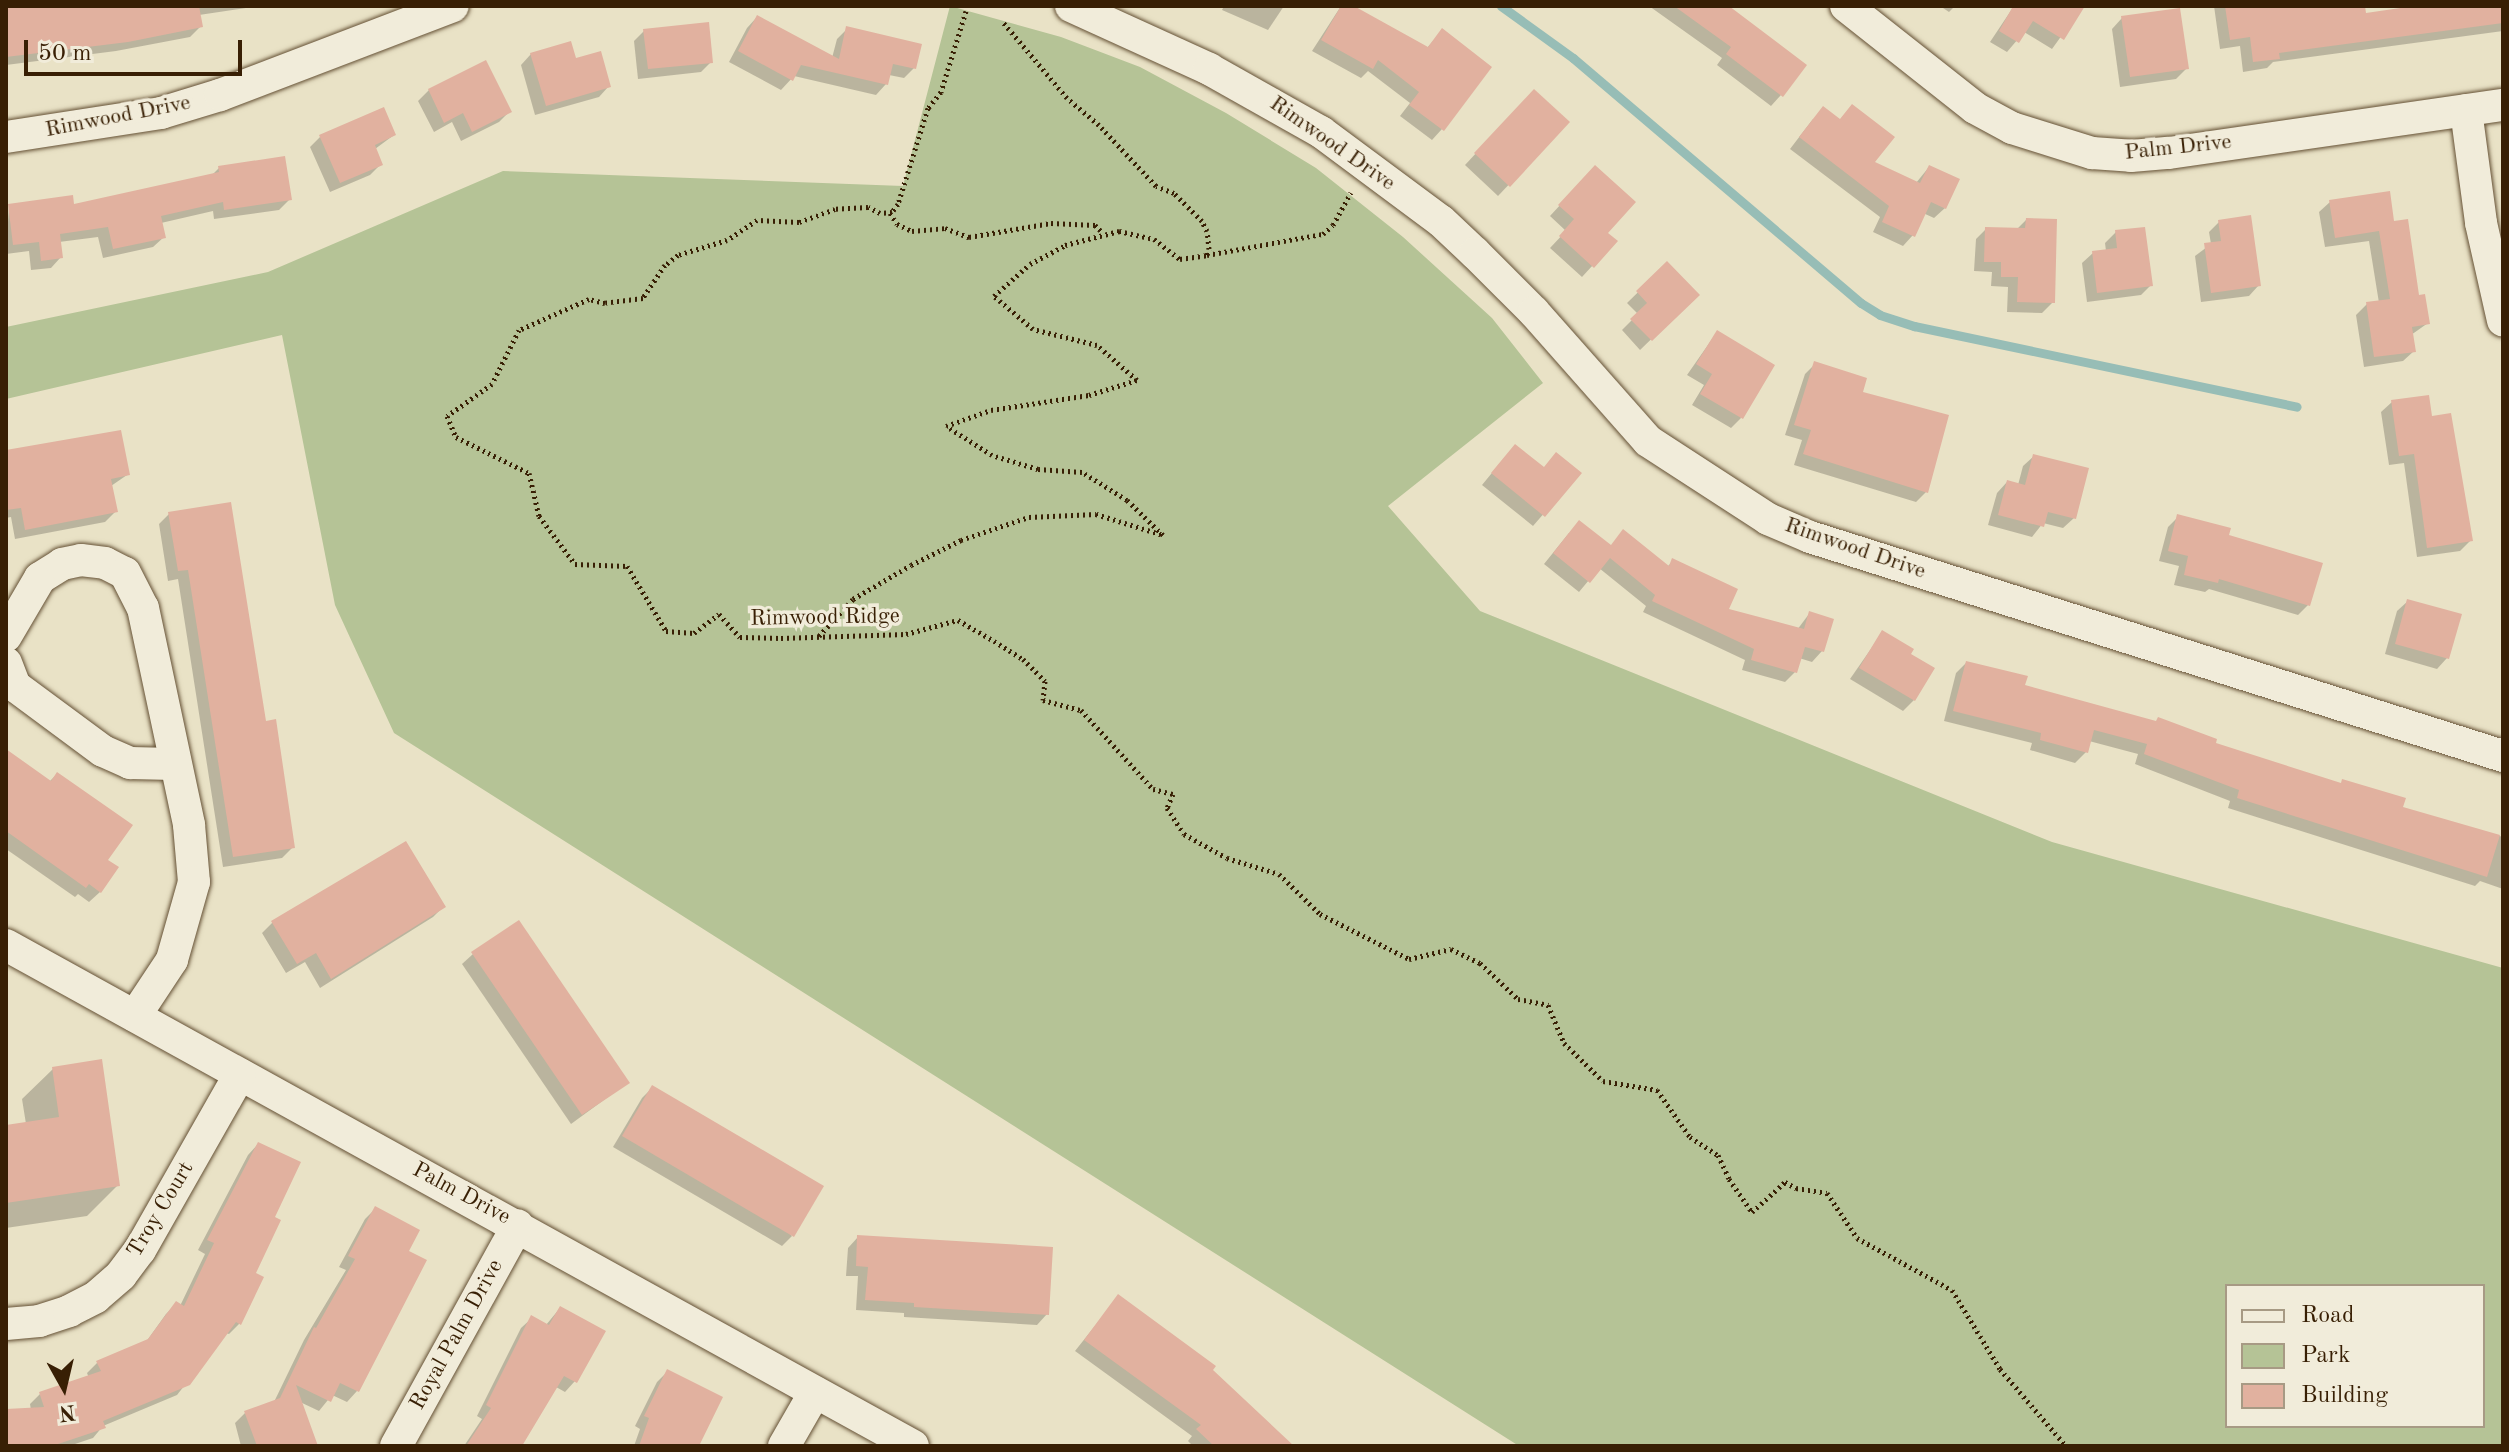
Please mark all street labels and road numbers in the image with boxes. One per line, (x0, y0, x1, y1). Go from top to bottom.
street label: Rimwood Drive (43, 90, 193, 144)
street label: Rimwood Drive (1264, 91, 1400, 197)
street label: Palm Drive (2123, 129, 2233, 167)
street label: Rimwood Drive (1781, 513, 1929, 585)
street label: Rimwood Ridge (750, 603, 900, 633)
street label: Troy Court (122, 1157, 200, 1263)
street label: Palm Drive (407, 1157, 515, 1231)
street label: Royal Palm Drive (405, 1255, 509, 1415)

